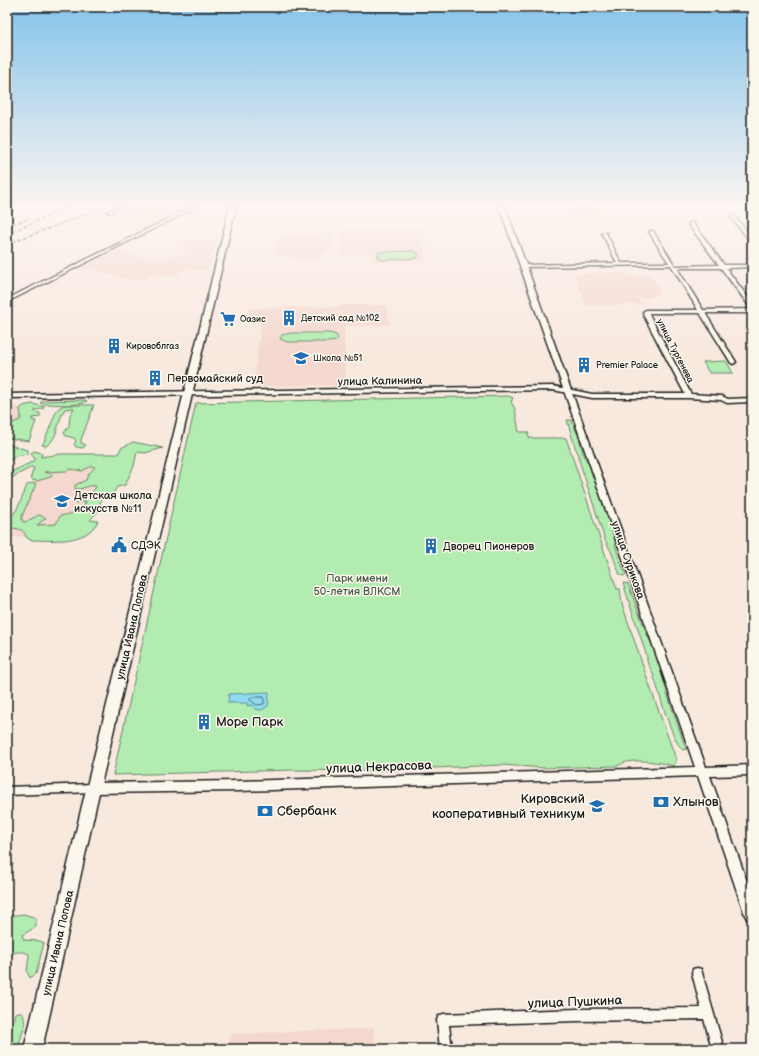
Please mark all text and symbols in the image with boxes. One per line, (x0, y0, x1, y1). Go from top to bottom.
building icon: Детский сад №102 (280, 309, 298, 327)
supermarket icon: Оазис (219, 310, 237, 328)
place label: Детский сад №102 (301, 313, 380, 324)
place label: Оазис (240, 314, 266, 325)
street label: улица Тургенева (654, 317, 696, 385)
building icon: Кировоблгаз (105, 337, 123, 355)
place label: Кировоблгаз (126, 341, 180, 352)
school or university icon: Школа №51 (292, 349, 310, 367)
place label: Школа №51 (313, 353, 362, 364)
building icon: Premier Palace (575, 356, 593, 374)
place label: Premier Palace (596, 360, 659, 371)
building icon: Первомайский суд (146, 369, 164, 387)
place label: Первомайский суд (167, 372, 263, 385)
street label: улица Калинина (338, 374, 423, 388)
place label: Детская школа искусств №11 (74, 489, 152, 515)
school or university icon: Детская школа искусств №11 (53, 492, 71, 510)
street label: улица Сурикова (609, 519, 648, 601)
public building icon: СДЭК (110, 536, 128, 554)
building icon: Дворец Пионеров (422, 537, 440, 555)
place label: СДЭК (131, 539, 162, 552)
place label: Дворец Пионеров (443, 540, 534, 553)
park label: Парк имени 50-летия ВЛКСМ (313, 572, 401, 598)
street label: улица Ивана Попова (114, 573, 151, 681)
building icon: Море Парк (195, 713, 213, 731)
place label: Море Парк (216, 714, 283, 730)
street label: улица Некрасова (326, 757, 433, 777)
place label: Кировский кооперативный техникум (432, 791, 585, 822)
bank icon: Хлынов (652, 793, 670, 811)
place label: Хлынов (673, 794, 719, 810)
school or university icon: Кировский кооперативный техникум (588, 797, 606, 815)
bank icon: Сбербанк (256, 802, 274, 820)
place label: Сбербанк (277, 803, 337, 819)
street label: улица Ивана Попова (40, 889, 77, 997)
street label: улица Пушкина (528, 992, 623, 1012)

